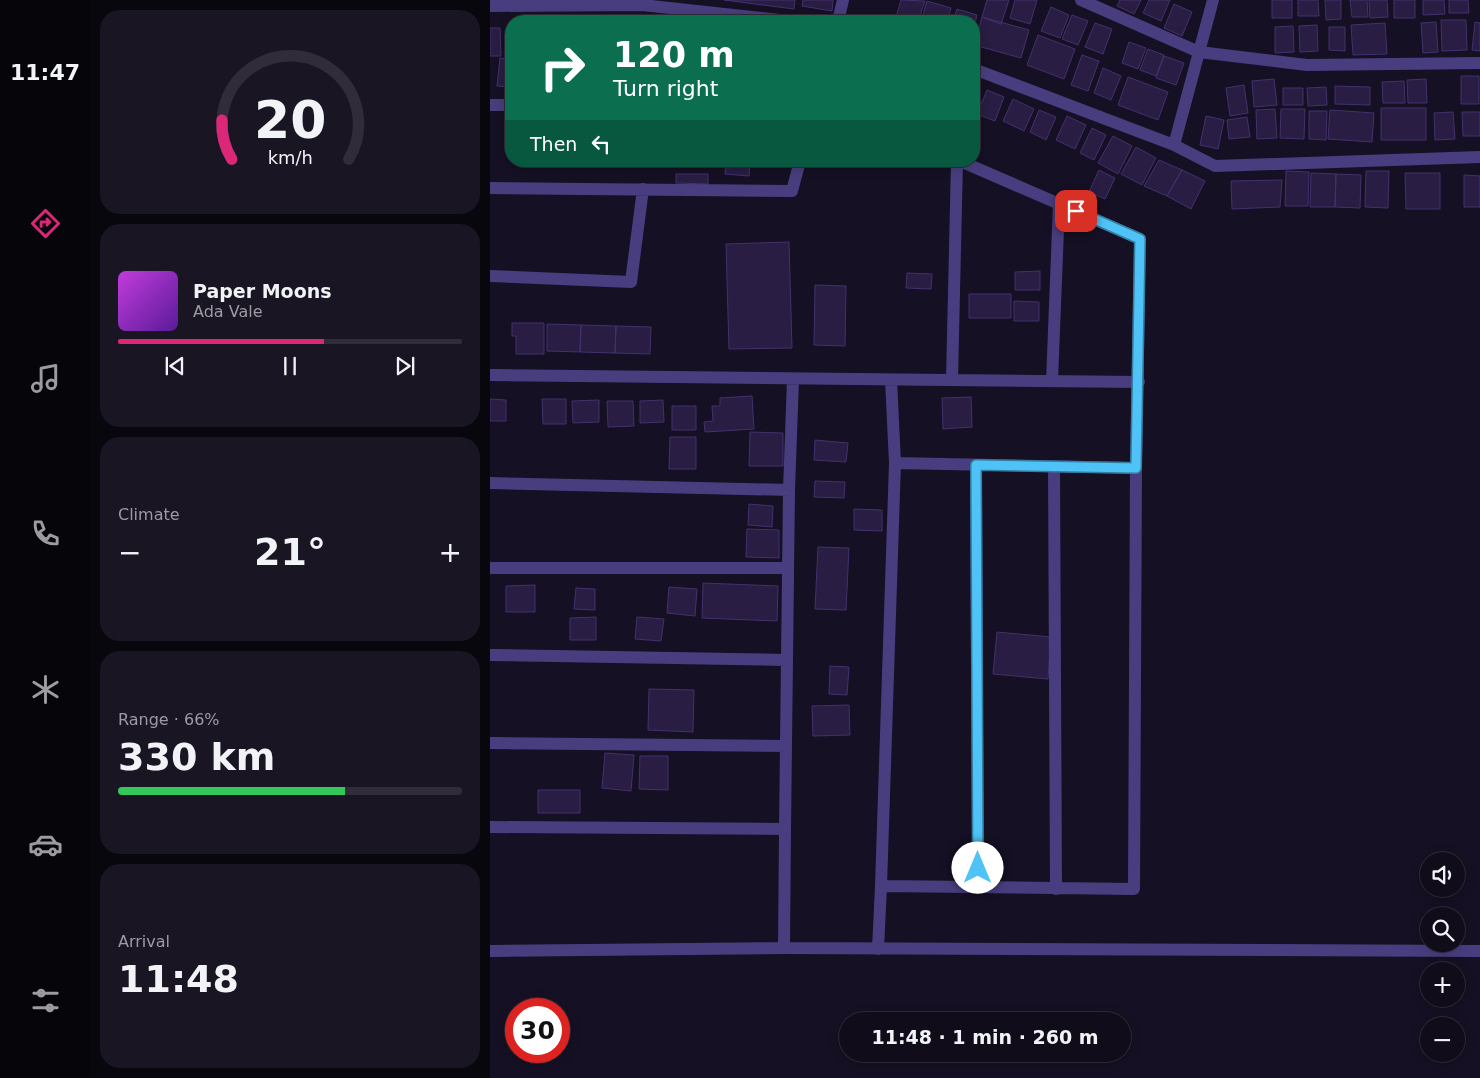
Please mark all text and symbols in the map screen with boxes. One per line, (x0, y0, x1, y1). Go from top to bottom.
icon: right (530, 35, 595, 100)
text: 120 m (613, 35, 735, 75)
text: 11:47 (10, 60, 80, 85)
text: Turn right (613, 76, 718, 101)
text: 20 (254, 90, 326, 150)
icon: left (587, 130, 615, 158)
text: Then (530, 133, 577, 155)
text: km/h (267, 147, 313, 168)
pin (1055, 190, 1097, 232)
icon: arrive (1062, 197, 1090, 225)
icon: directions (28, 206, 63, 241)
text: Paper Moons (193, 280, 332, 302)
text: Ada Vale (193, 302, 263, 321)
icon: previous (161, 352, 189, 380)
icon: pause (276, 352, 304, 380)
icon: next (391, 352, 419, 380)
icon: music (28, 361, 63, 396)
text: Climate (118, 505, 180, 524)
icon: phone (28, 516, 63, 551)
text: 21° (254, 530, 326, 574)
text: − (118, 536, 141, 569)
text: + (439, 536, 462, 569)
icon: climate (28, 672, 63, 707)
text: Range · 66% (118, 710, 220, 729)
text: 330 km (118, 735, 275, 779)
icon: car (28, 827, 63, 862)
position arrow (951, 841, 1003, 893)
map controls (1420, 852, 1465, 1062)
button: sound (1420, 852, 1465, 897)
button: search (1420, 907, 1465, 952)
text: Arrival (118, 932, 170, 951)
text: 11:48 (118, 957, 239, 1001)
button: + (1420, 962, 1465, 1007)
icon: filters (28, 983, 63, 1018)
speed limit sign: 30 (505, 998, 570, 1063)
button: − (1420, 1017, 1465, 1062)
text: 11:48 · 1 min · 260 m (871, 1026, 1099, 1048)

